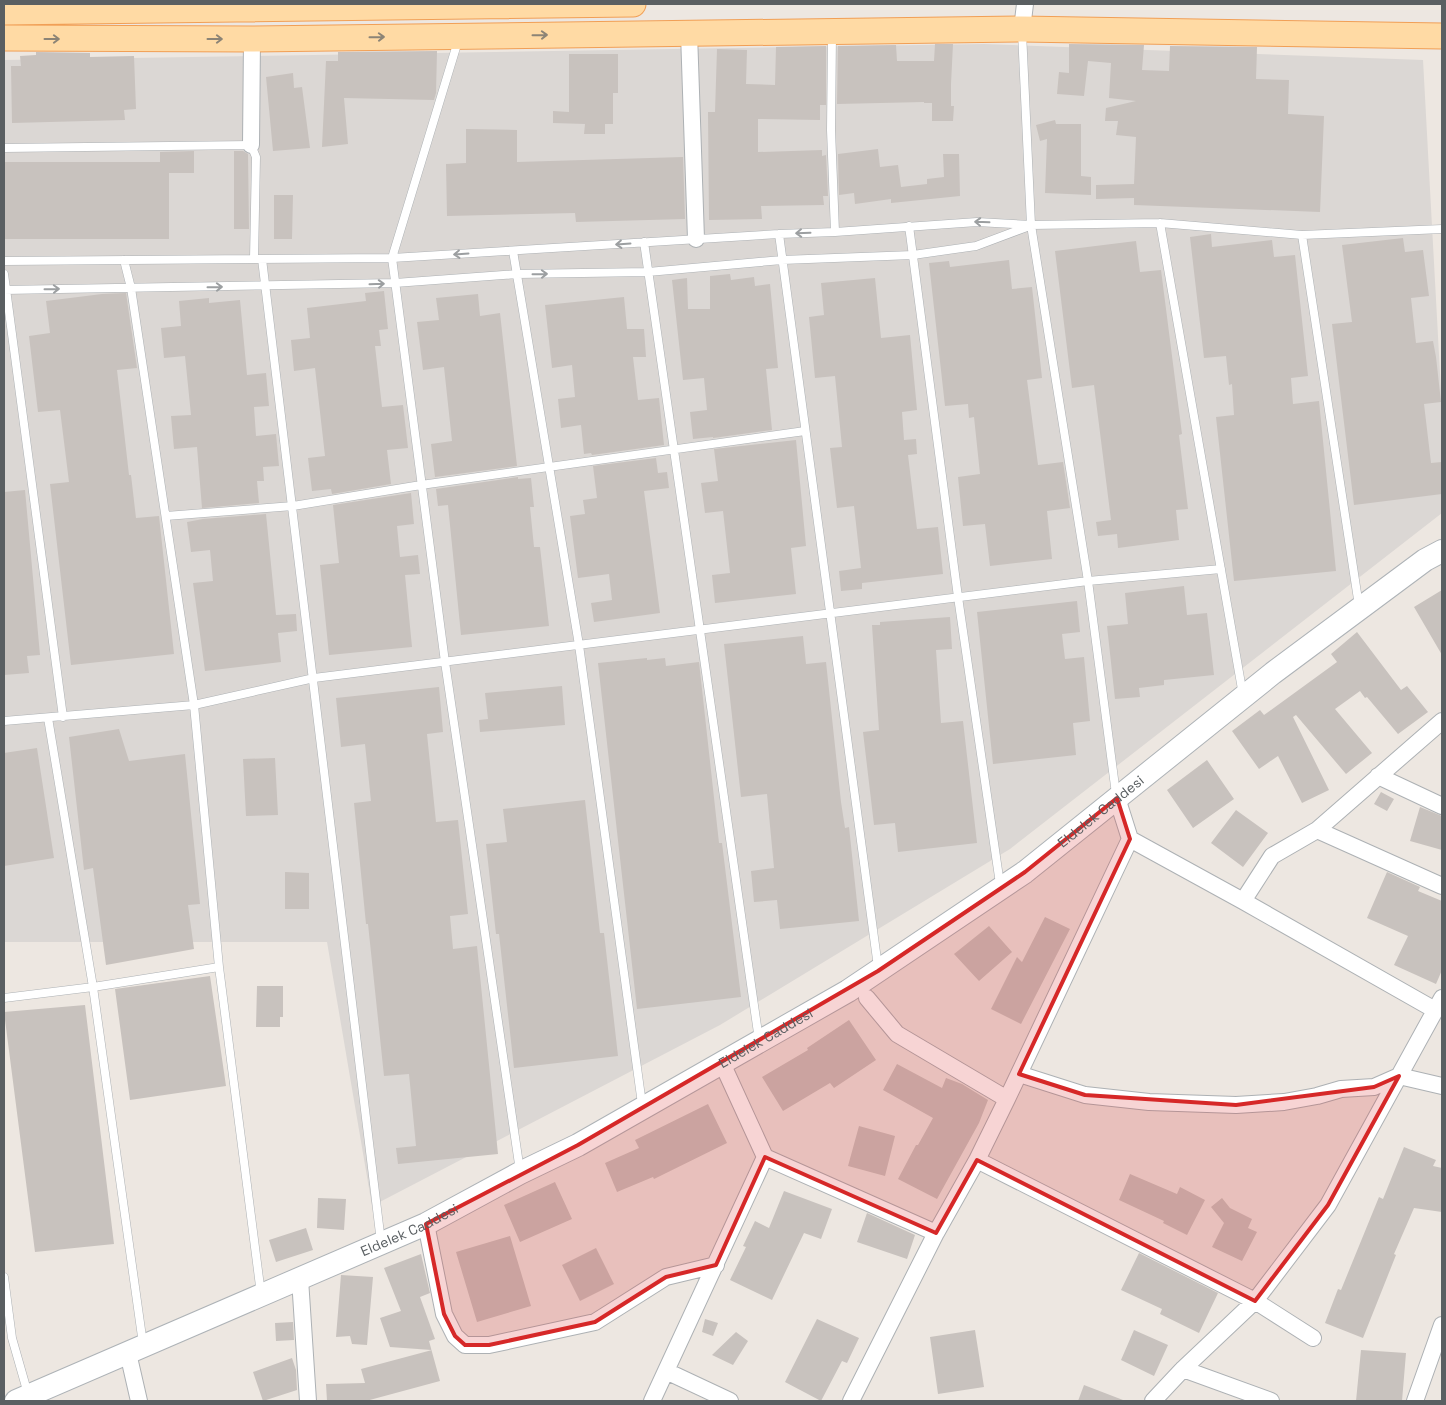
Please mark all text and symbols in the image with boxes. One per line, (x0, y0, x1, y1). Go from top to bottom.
one-way arrow (532, 30, 548, 40)
one-way arrow (369, 32, 385, 42)
one-way arrow (44, 34, 60, 44)
one-way arrow (206, 34, 223, 44)
one-way arrow (974, 217, 990, 227)
one-way arrow (795, 228, 811, 238)
one-way arrow (615, 239, 631, 248)
one-way arrow (453, 249, 469, 259)
one-way arrow (531, 269, 547, 279)
one-way arrow (369, 279, 385, 288)
one-way arrow (206, 282, 223, 292)
one-way arrow (44, 284, 60, 294)
street label: Eldelek Caddesi (1054, 771, 1147, 851)
street label: Eldelek Caddesi (715, 1004, 816, 1072)
street label: Eldelek Caddesi (358, 1199, 461, 1260)

